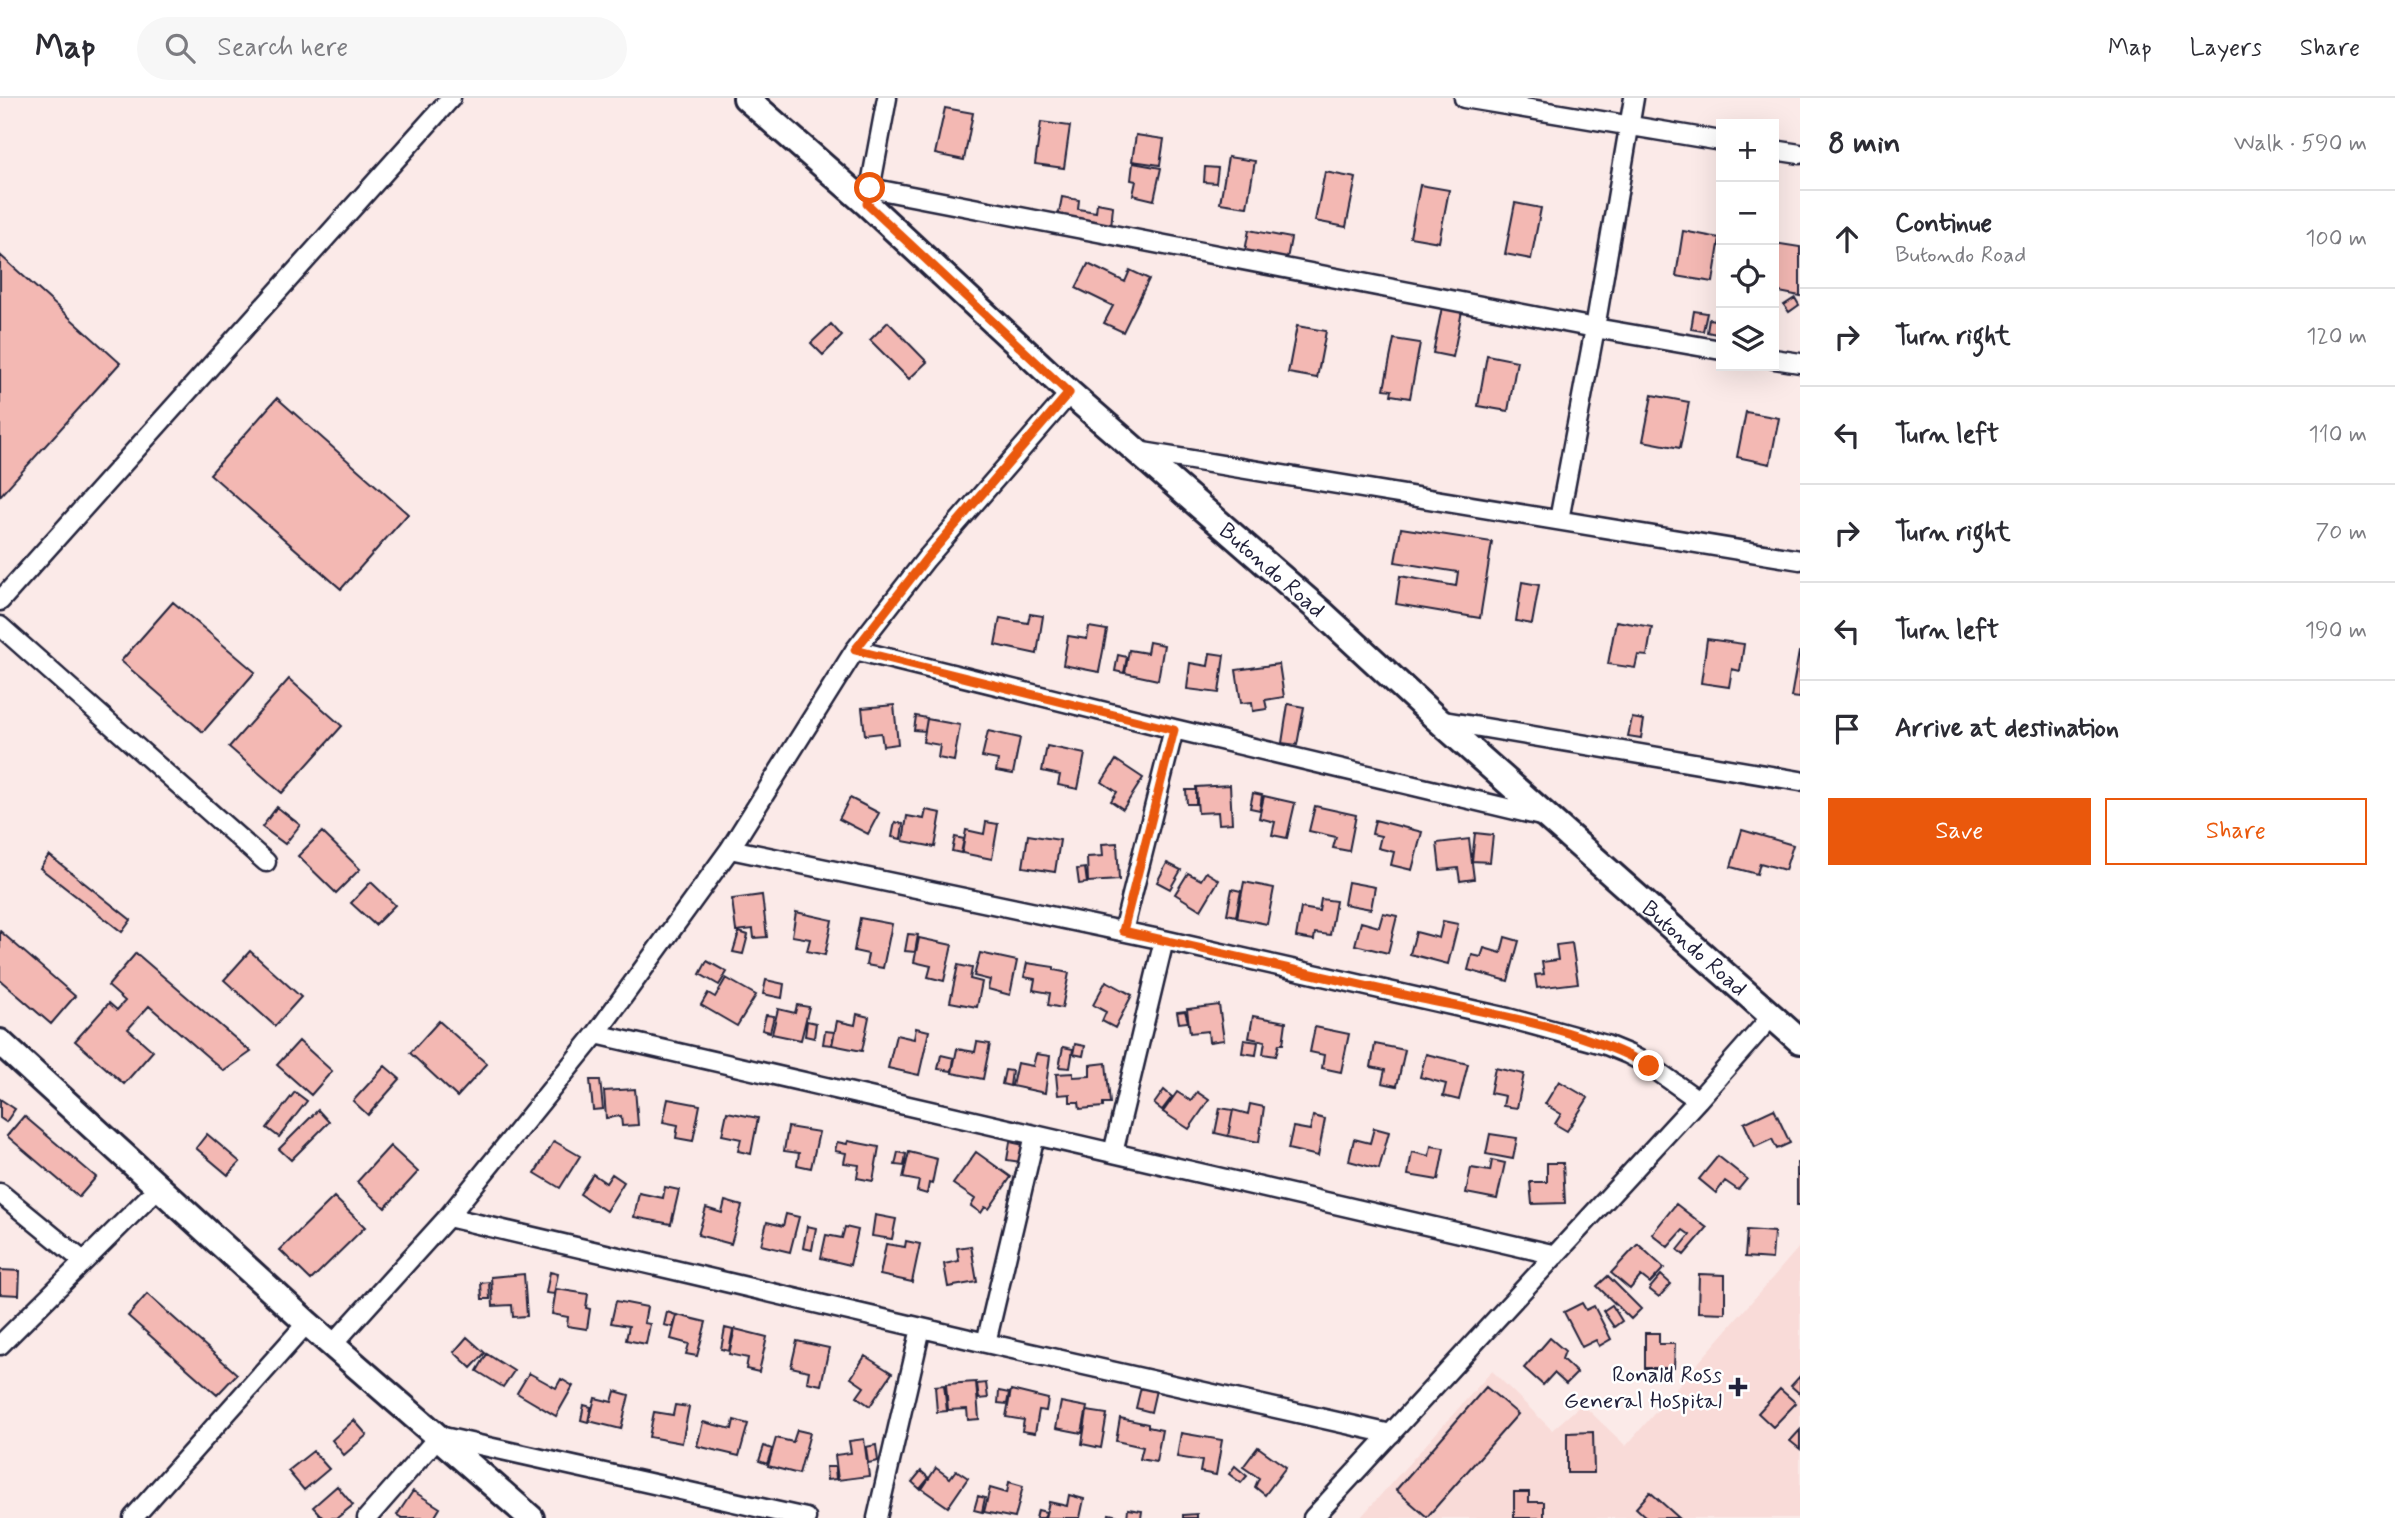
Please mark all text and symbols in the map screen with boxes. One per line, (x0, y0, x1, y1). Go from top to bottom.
search box (137, 17, 627, 80)
text: Map (35, 26, 95, 70)
icon: search (161, 29, 199, 67)
text: Search here (217, 31, 348, 65)
text: Map (2108, 33, 2152, 64)
text: Layers (2190, 33, 2262, 64)
text: Share (2300, 33, 2360, 64)
map controls (1716, 119, 1779, 371)
button: + (1716, 119, 1779, 182)
text: 8 min (1828, 124, 1901, 163)
text: Walk · 590 m (2234, 129, 2367, 159)
route start (854, 172, 885, 203)
button: − (1716, 182, 1779, 245)
text: Continue (1895, 207, 1992, 241)
icon: ahead (1828, 220, 1866, 258)
text: 100 m (2305, 224, 2367, 254)
text: Butondo Road (1895, 241, 2026, 271)
button: locate (1716, 245, 1779, 308)
button: layers (1716, 308, 1779, 371)
icon: right (1828, 318, 1866, 356)
text: Turn right (1895, 320, 2011, 354)
text: 120 m (2306, 322, 2367, 352)
icon: left (1828, 416, 1866, 454)
text: Turn left (1895, 418, 1999, 452)
text: 110 m (2308, 420, 2367, 450)
icon: right (1828, 514, 1866, 552)
text: Turn right (1895, 516, 2011, 550)
street label: Butondo Road (1212, 517, 1331, 626)
text: 70 m (2315, 518, 2367, 548)
icon: left (1828, 612, 1866, 650)
text: Turn left (1895, 614, 1999, 648)
text: 190 m (2305, 616, 2367, 646)
icon: arrive (1828, 710, 1866, 748)
text: Arrive at destination (1895, 712, 2119, 746)
button: Save (1828, 798, 2091, 865)
button: Share (2105, 798, 2367, 865)
street label: Butondo Road (1635, 895, 1753, 1004)
route end (1633, 1050, 1664, 1081)
place label: Ronald Ross General Hospital (1564, 1361, 1722, 1417)
marker: Ronald Ross General Hospital (1728, 1377, 1748, 1397)

